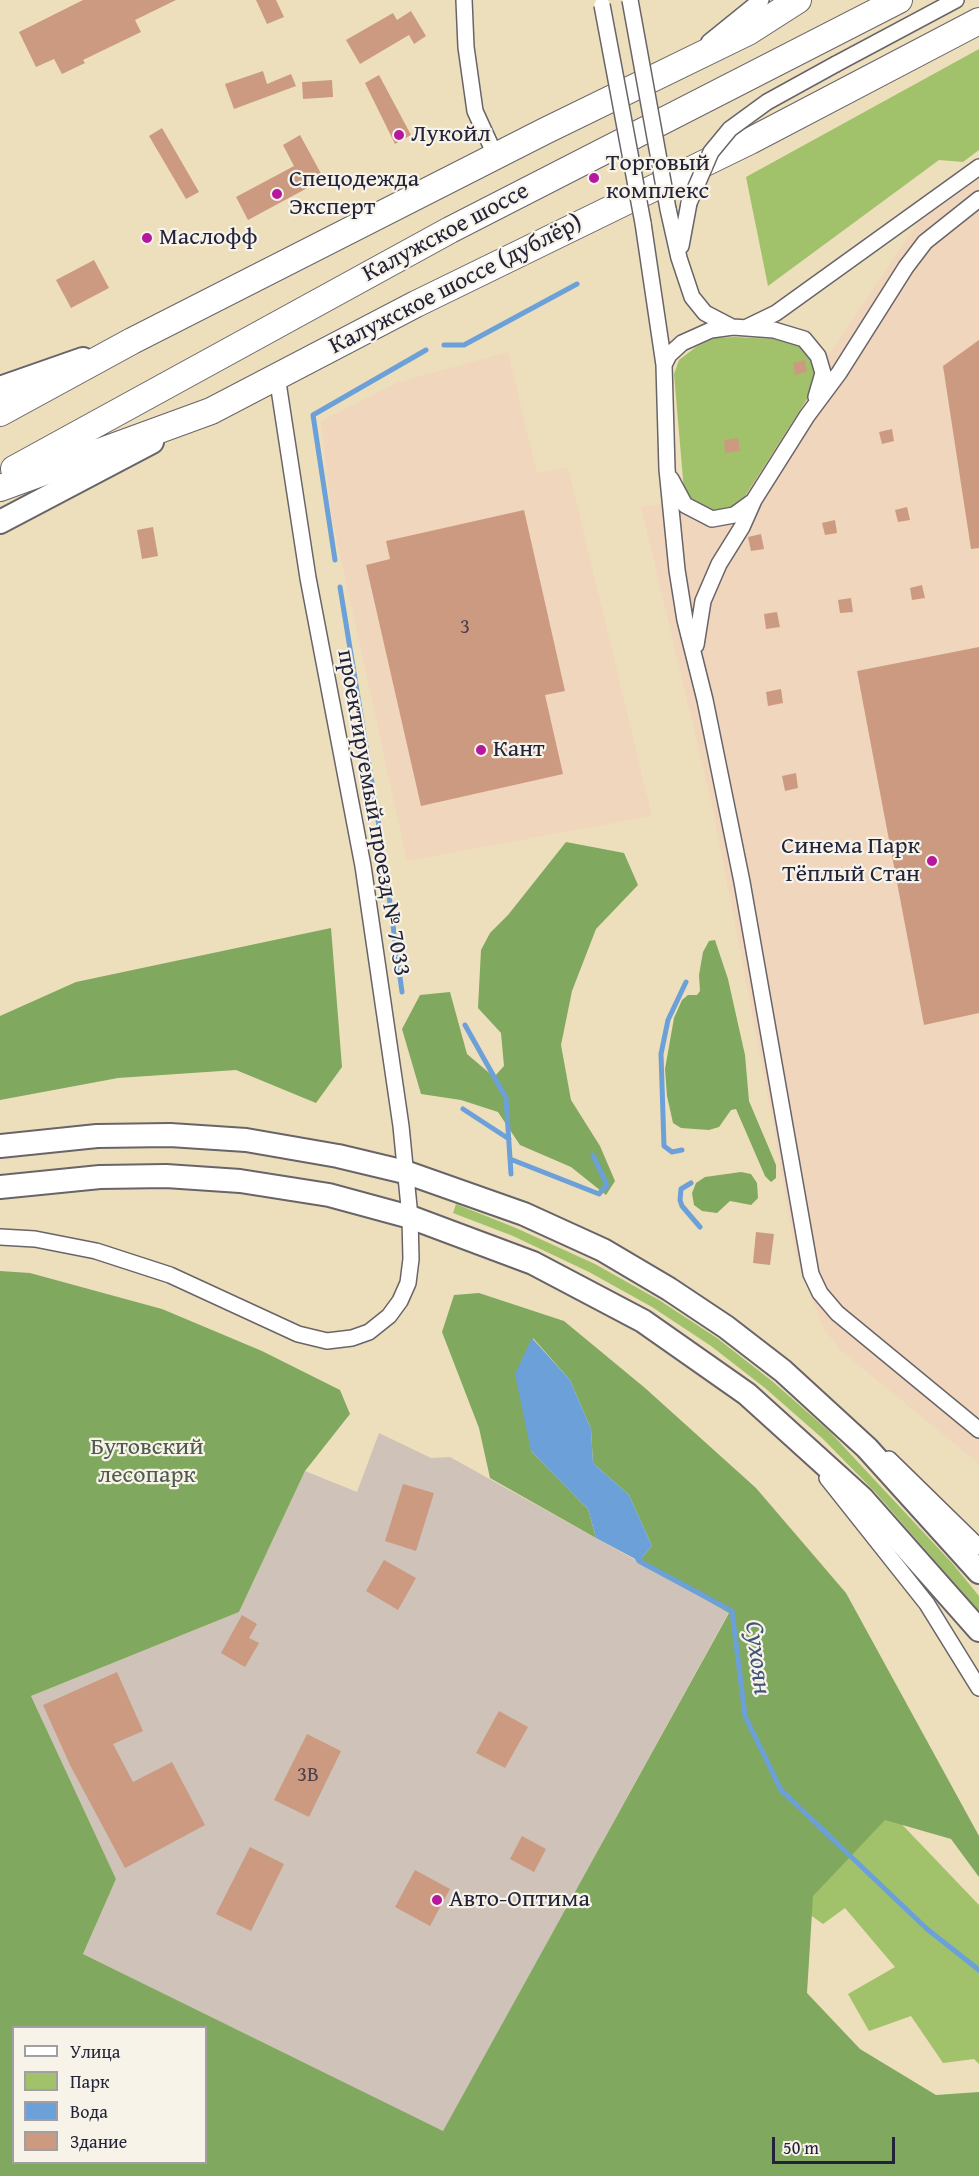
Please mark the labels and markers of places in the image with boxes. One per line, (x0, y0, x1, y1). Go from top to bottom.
place label: Лукойл (411, 121, 491, 149)
marker: Лукойл (392, 128, 406, 142)
place label: Торговый комплекс (606, 150, 710, 206)
place label: Спецодежда Эксперт (289, 166, 419, 222)
marker: Торговый комплекс (587, 171, 601, 185)
marker: Спецодежда Эксперт (270, 187, 284, 201)
place label: Маслофф (159, 224, 258, 252)
marker: Маслофф (140, 231, 154, 245)
place label: Кант (493, 736, 545, 764)
marker: Кант (474, 743, 488, 757)
place label: Синема Парк Тёплый Стан (781, 833, 920, 889)
marker: Синема Парк Тёплый Стан (925, 854, 939, 868)
place label: Авто-Оптима (449, 1886, 590, 1914)
marker: Авто-Оптима (430, 1893, 444, 1907)

